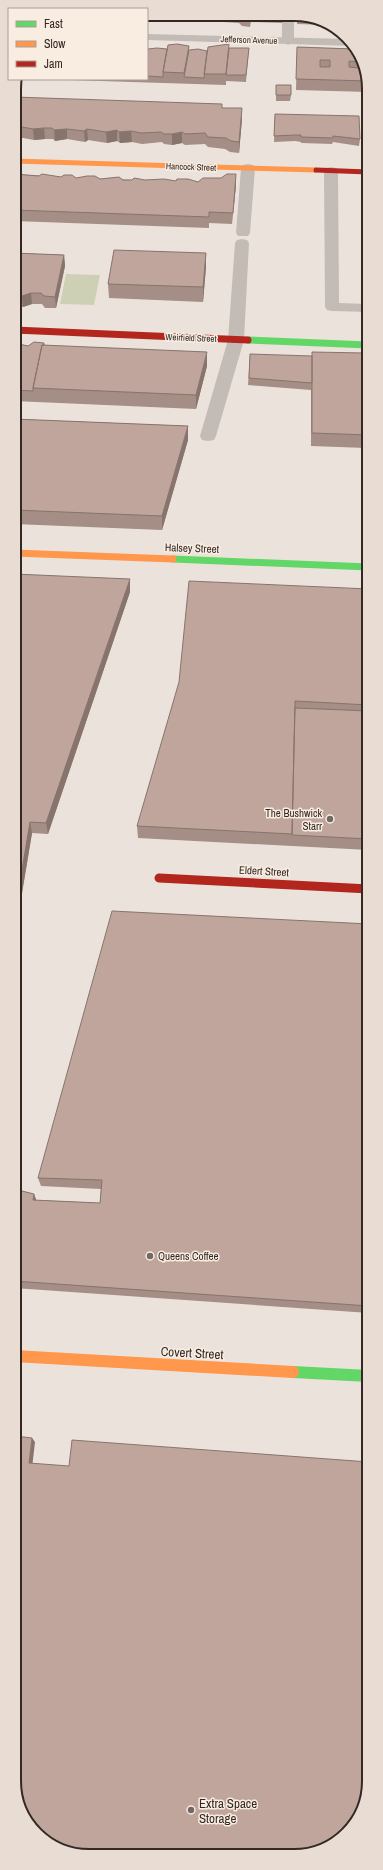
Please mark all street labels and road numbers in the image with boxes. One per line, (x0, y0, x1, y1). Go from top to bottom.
street label: Jefferson Avenue (220, 33, 278, 47)
street label: Hancock Street (166, 160, 216, 174)
street label: Weirfield Street (165, 331, 217, 345)
street label: Halsey Street (165, 540, 220, 556)
street label: Eldert Street (239, 863, 290, 879)
street label: Covert Street (160, 1343, 224, 1363)

